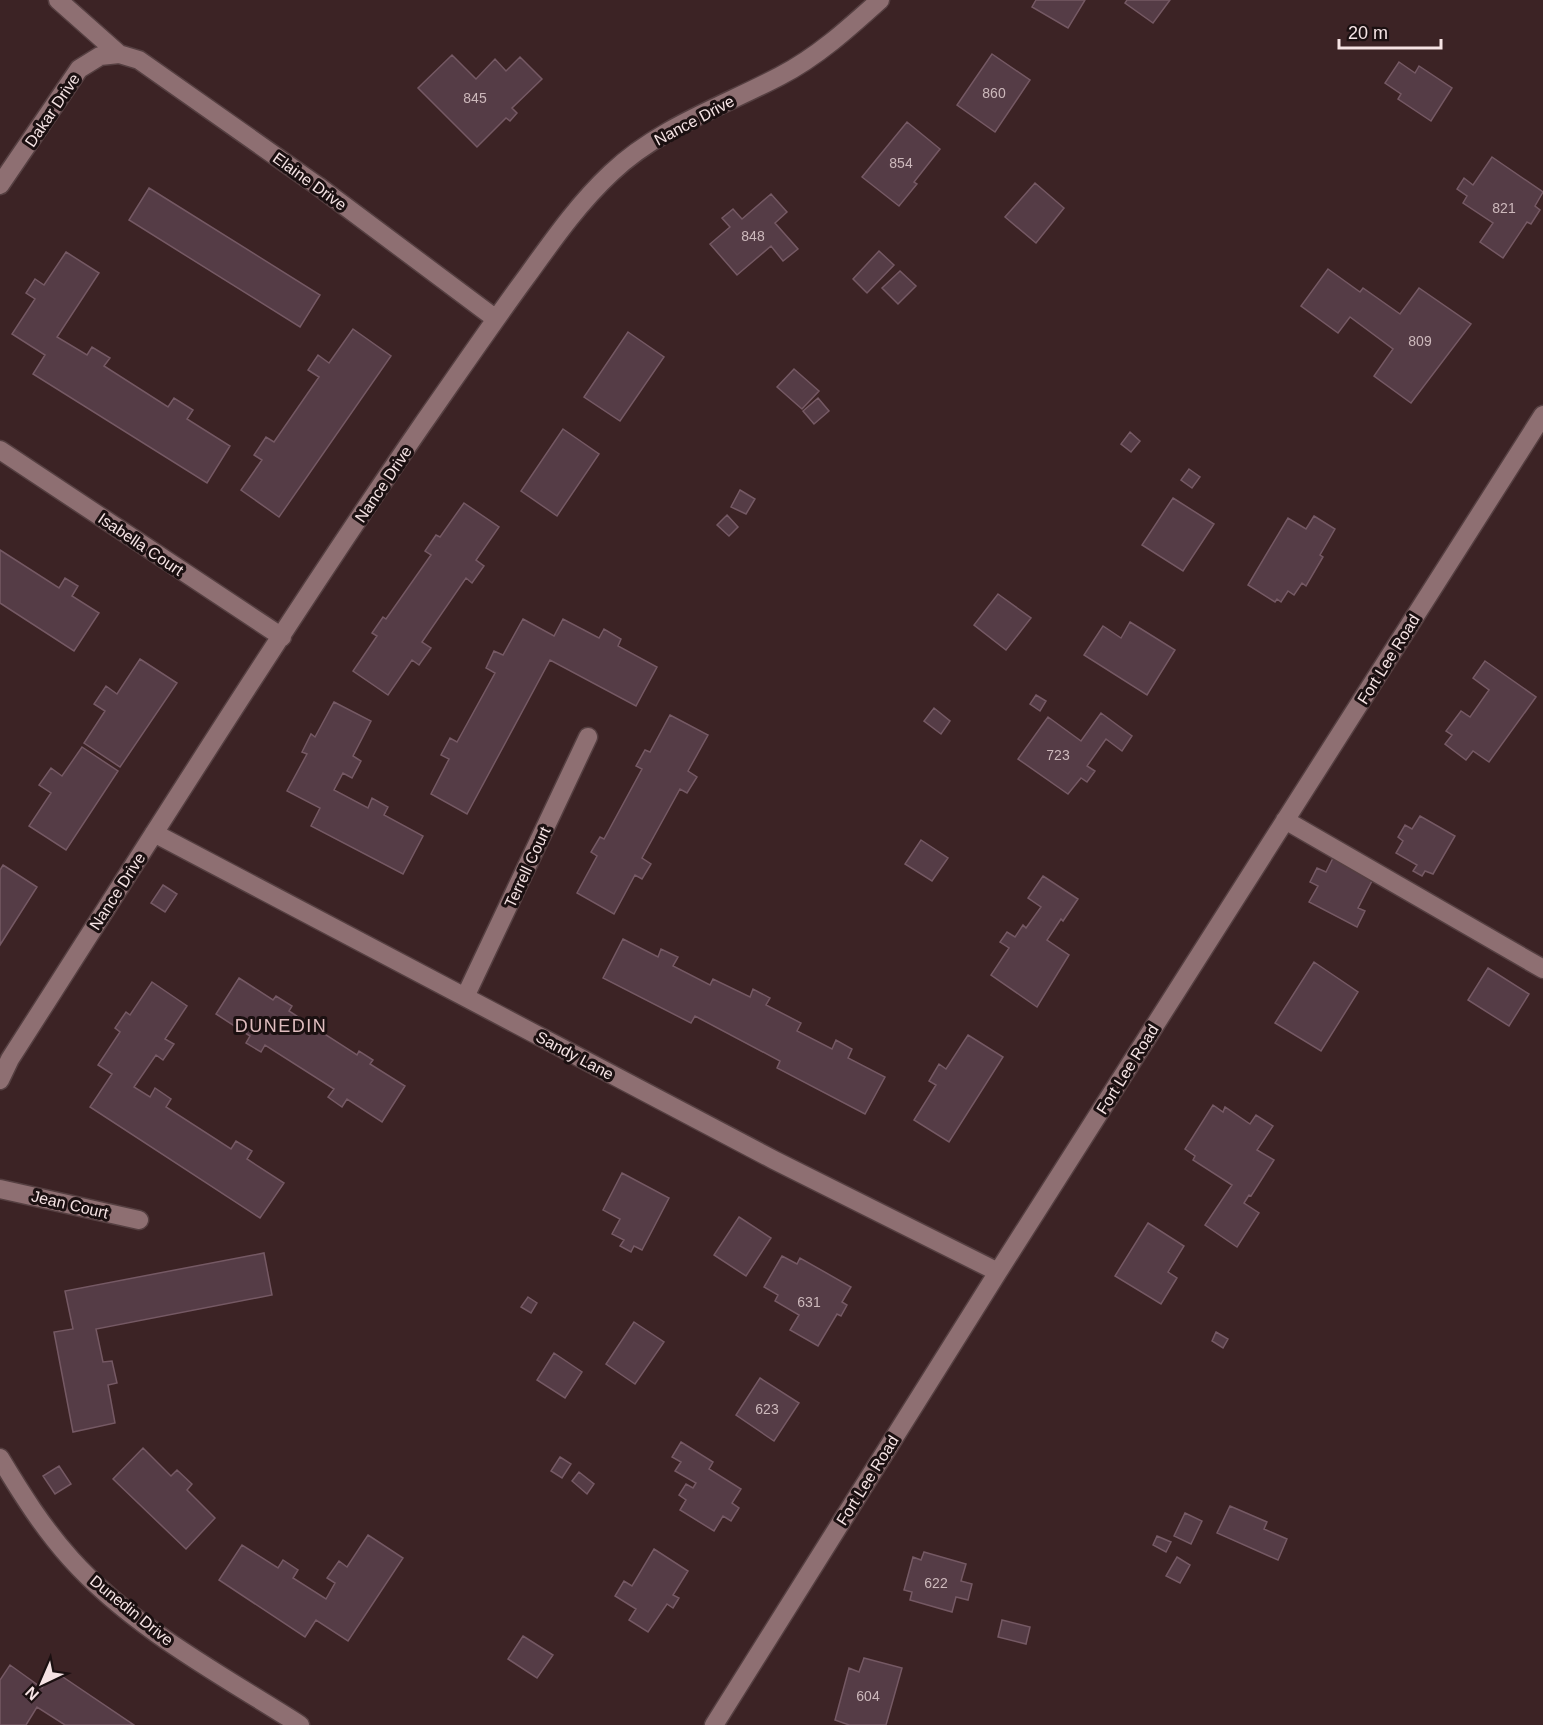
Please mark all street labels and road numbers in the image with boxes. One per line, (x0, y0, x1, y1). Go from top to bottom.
street label: Dakar Drive (22, 70, 83, 150)
street label: Nance Drive (651, 92, 737, 149)
street label: Elaine Drive (270, 149, 350, 214)
street label: Nance Drive (352, 443, 415, 526)
street label: Isabella Court (95, 510, 187, 579)
street label: Fort Lee Road (1354, 611, 1423, 707)
street label: Terrell Court (501, 824, 554, 910)
street label: Nance Drive (86, 850, 149, 933)
street label: Fort Lee Road (1093, 1021, 1162, 1117)
street label: Sandy Lane (533, 1028, 617, 1083)
street label: Jean Court (30, 1187, 110, 1222)
street label: Fort Lee Road (833, 1432, 902, 1528)
street label: Dunedin Drive (87, 1572, 177, 1649)

